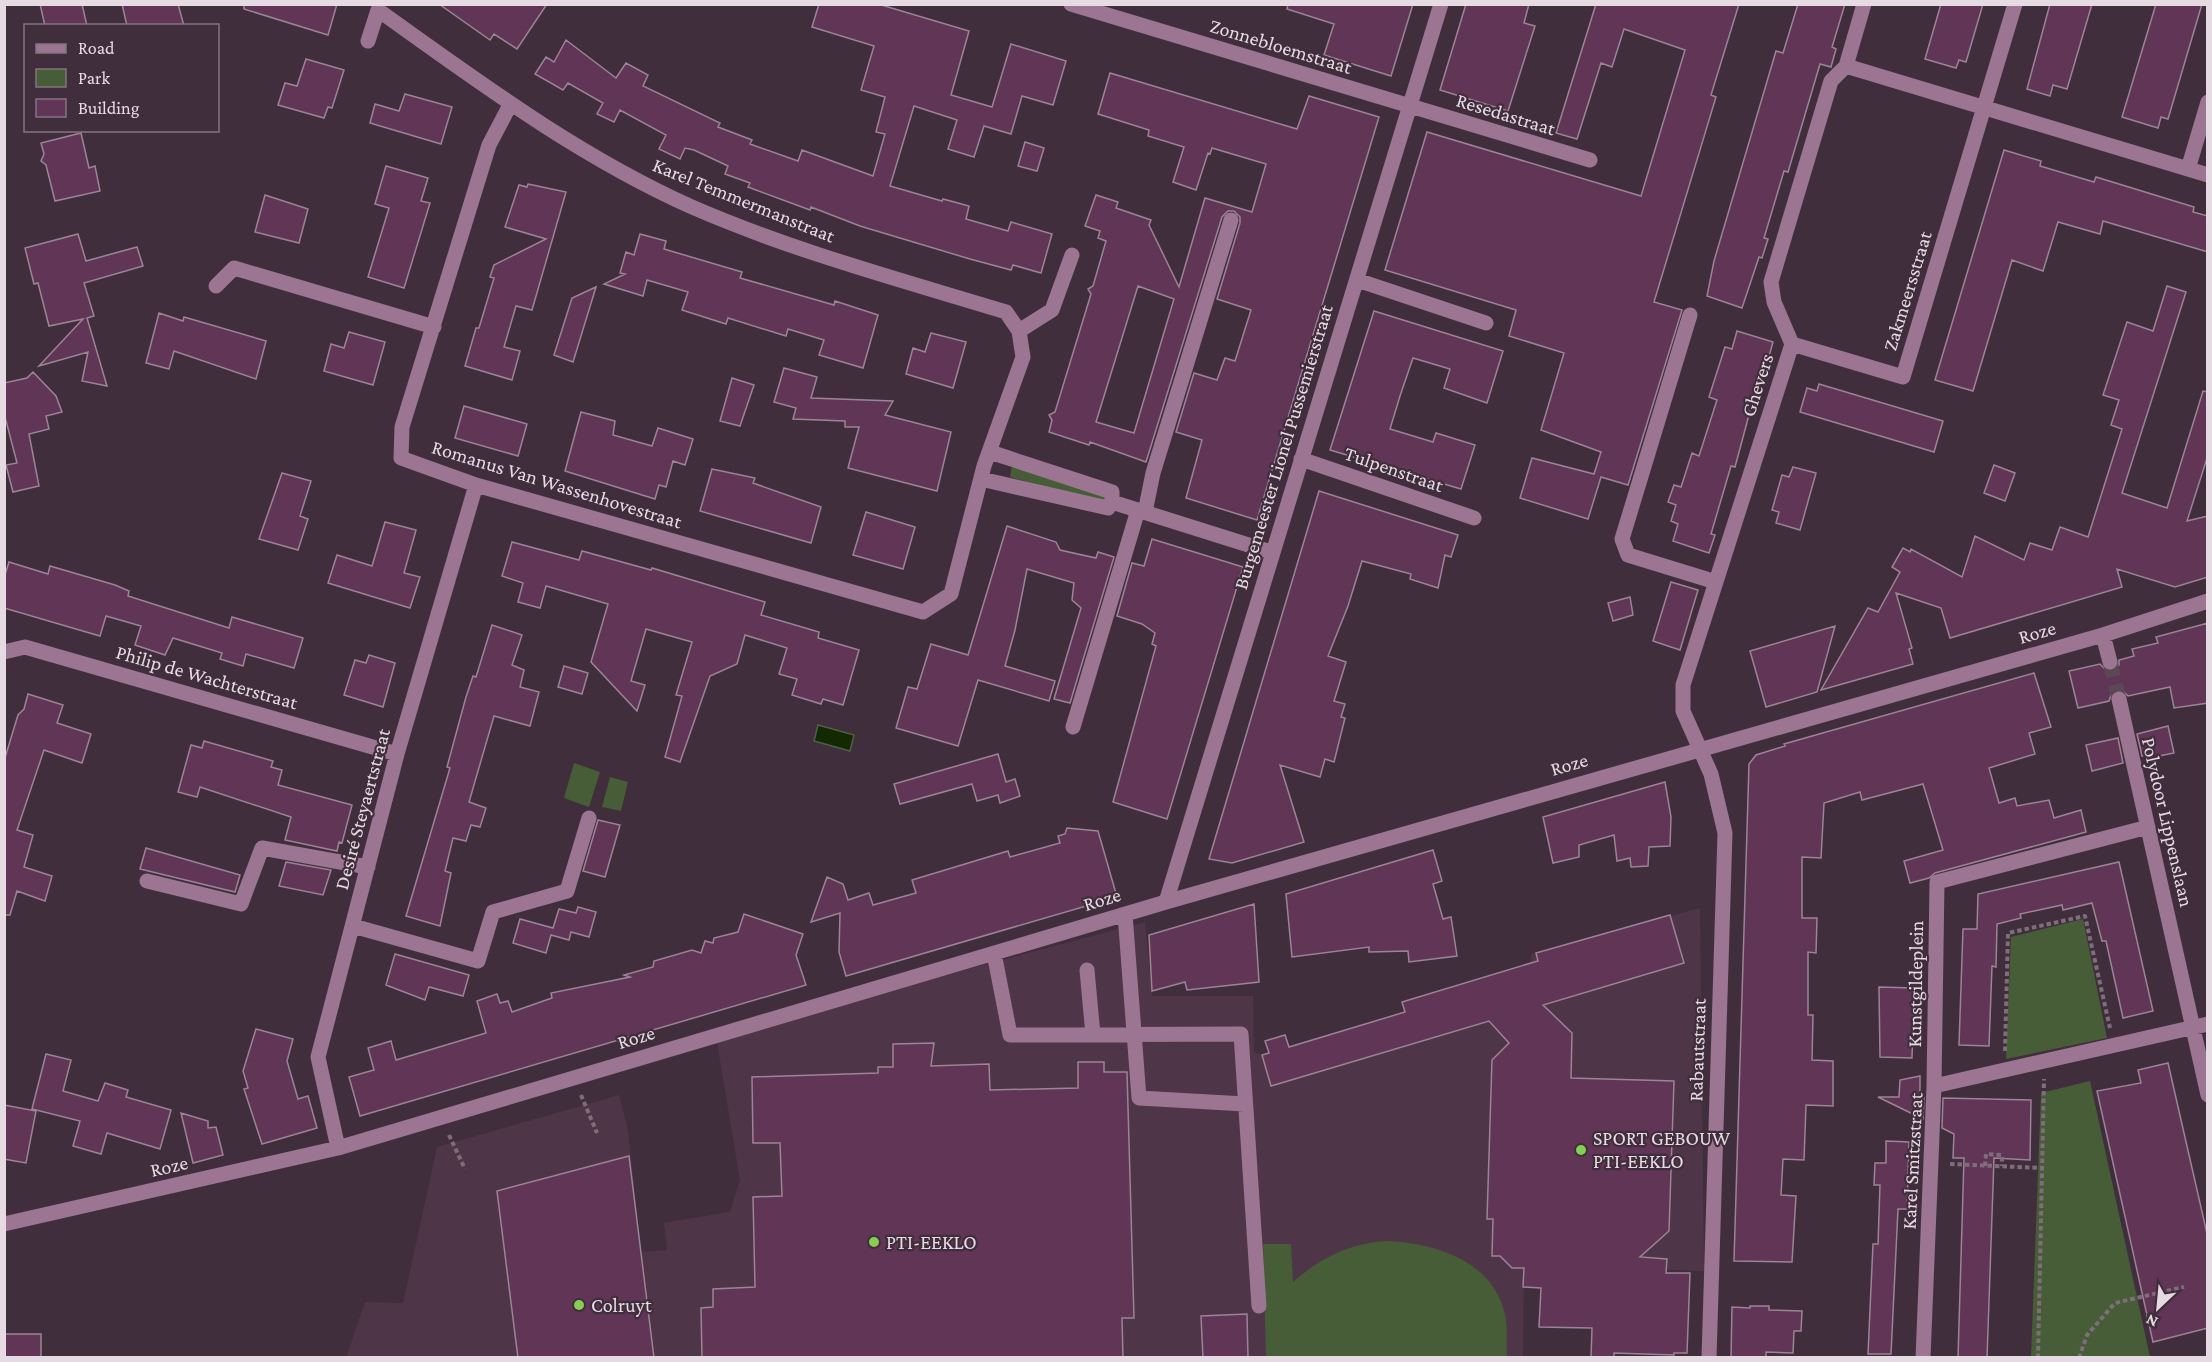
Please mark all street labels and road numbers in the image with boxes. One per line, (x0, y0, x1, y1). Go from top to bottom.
street label: Zonnebloemstraat (1207, 14, 1355, 78)
street label: Resedastraat (1454, 89, 1559, 140)
street label: Karel Temmermanstraat (650, 153, 839, 247)
street label: Zakmeersstraat (1878, 228, 1936, 354)
street label: Burgemeester Lionel Pussemierstraat (1229, 302, 1338, 592)
street label: Ghevers (1737, 351, 1778, 419)
street label: Romanus Van Wassenhovestraat (429, 435, 685, 533)
street label: Tulpenstraat (1341, 442, 1447, 497)
street label: Roze (2016, 616, 2059, 648)
street label: Philip de Wachterstraat (113, 641, 301, 715)
street label: Desiré Steyaertstraat (330, 726, 395, 892)
street label: Polydoor Lippenslaan (2137, 735, 2198, 909)
street label: Roze (1548, 748, 1591, 780)
street label: Roze (1081, 883, 1124, 915)
street label: Kunstgildeplein (1903, 920, 1928, 1048)
street label: Rabautstraat (1684, 998, 1710, 1102)
street label: Roze (615, 1021, 658, 1053)
street label: Karel Smitzstraat (1897, 1092, 1927, 1230)
street label: Roze (148, 1151, 190, 1181)

